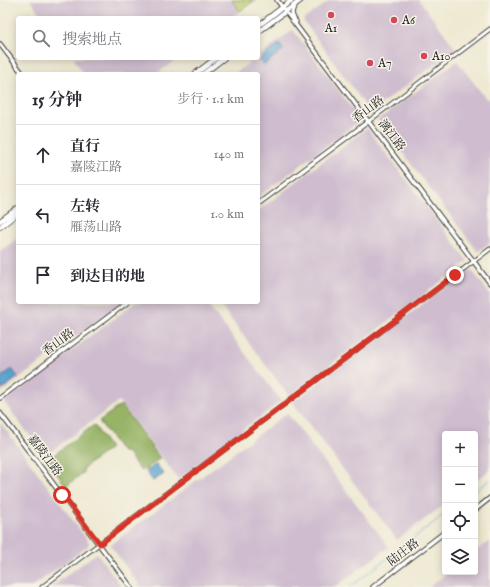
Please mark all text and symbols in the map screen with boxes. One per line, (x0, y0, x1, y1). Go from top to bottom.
marker: A1 (326, 10, 336, 20)
place label: A6 (401, 13, 416, 28)
marker: A6 (389, 15, 399, 25)
search box (16, 16, 260, 60)
place label: A1 (324, 21, 337, 36)
icon: search (30, 27, 52, 49)
text: 搜索地点 (62, 30, 122, 49)
place label: A10 (431, 49, 451, 64)
marker: A10 (419, 51, 429, 61)
place label: A7 (377, 56, 392, 71)
marker: A7 (365, 58, 375, 68)
text: 15 分钟 (32, 90, 82, 111)
text: 步行 · 1.1 km (177, 91, 244, 108)
street label: 香山路 (349, 93, 387, 126)
street label: 漓江路 (375, 116, 408, 154)
text: 直行 (70, 137, 100, 156)
icon: ahead (32, 144, 54, 166)
text: 140 m (214, 146, 244, 163)
text: 嘉陵江路 (70, 159, 122, 176)
text: 左转 (70, 197, 100, 216)
icon: left (32, 204, 54, 226)
text: 1.0 km (210, 206, 244, 223)
text: 雁荡山路 (70, 219, 122, 236)
icon: arrive (32, 264, 54, 286)
route end (446, 266, 464, 284)
text: 到达目的地 (70, 267, 145, 286)
street label: 香山路 (39, 326, 77, 359)
map controls (442, 431, 478, 575)
button: + (442, 431, 478, 467)
street label: 嘉陵江路 (24, 432, 65, 479)
button: − (442, 467, 478, 503)
route start (53, 486, 71, 504)
button: locate (442, 503, 478, 539)
street label: 陆庄路 (384, 536, 422, 569)
button: layers (442, 539, 478, 575)

